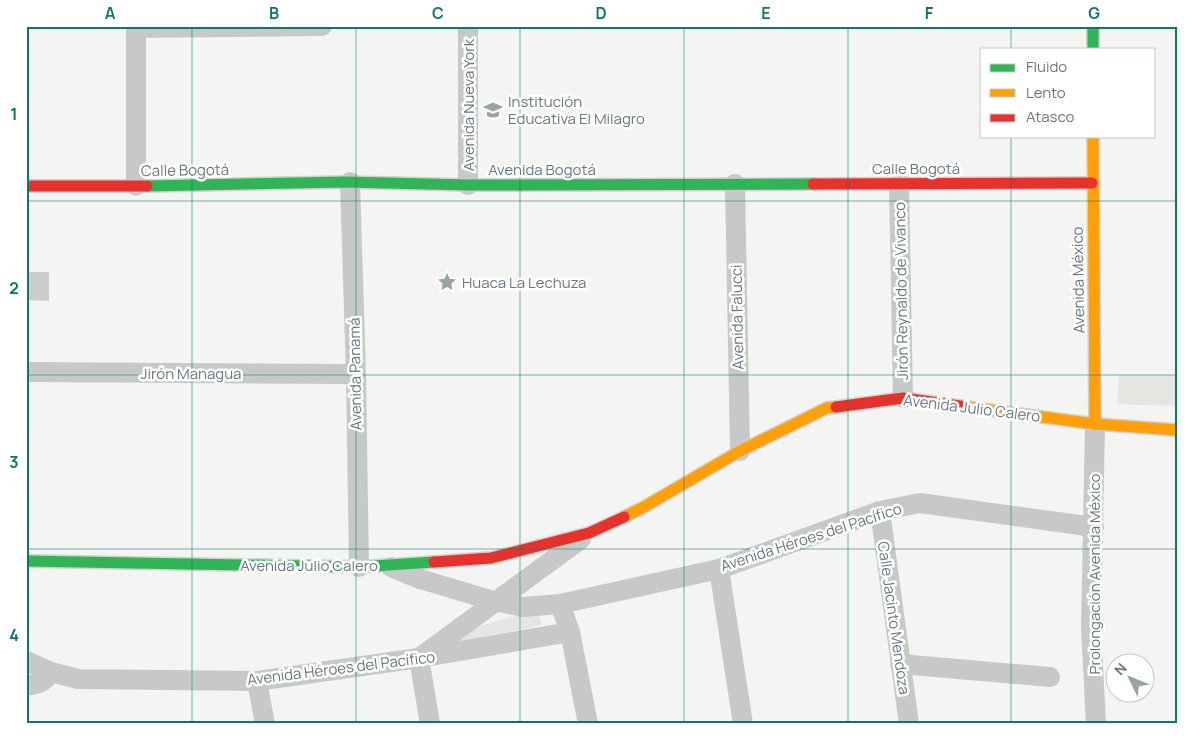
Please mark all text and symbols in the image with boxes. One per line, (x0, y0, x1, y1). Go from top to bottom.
text: A (105, 2, 116, 24)
text: B (269, 2, 279, 24)
text: C (432, 2, 444, 24)
text: D (595, 2, 607, 24)
text: E (761, 2, 771, 24)
text: F (925, 2, 934, 24)
text: G (1088, 2, 1100, 24)
street label: Avenida Nueva York (458, 38, 479, 171)
legend (980, 48, 1156, 138)
text: Fluido (1026, 56, 1067, 77)
text: Lento (1026, 82, 1066, 103)
place label: Institución Educativa El Milagro (508, 91, 645, 129)
school or university icon: Institución Educativa El Milagro (482, 99, 504, 121)
text: 1 (10, 103, 18, 125)
text: Atasco (1026, 106, 1074, 127)
street label: Calle Bogotá (872, 158, 960, 179)
street label: Calle Bogotá (141, 159, 229, 181)
street label: Avenida Bogotá (488, 159, 596, 180)
street label: Jirón Reynaldo de Vivanco (889, 202, 913, 380)
street label: Avenida México (1067, 226, 1089, 334)
street label: Avenida Falucci (726, 264, 748, 370)
place icon: Huaca La Lechuza (436, 271, 458, 293)
place label: Huaca La Lechuza (462, 272, 586, 293)
text: 2 (9, 277, 19, 299)
street label: Avenida Panamá (344, 317, 366, 431)
street label: Jirón Managua (141, 363, 241, 384)
street label: Avenida Julio Calero (902, 389, 1042, 427)
text: 3 (9, 451, 19, 473)
street label: Prolongación Avenida México (1084, 473, 1105, 674)
street label: Avenida Héroes del Pacífico (718, 498, 904, 576)
street label: Calle Jacinto Mendoza (873, 540, 915, 696)
street label: Avenida Julio Calero (240, 555, 378, 576)
text: 4 (9, 624, 19, 646)
street label: Avenida Héroes del Pacífico (246, 646, 436, 690)
north arrow (1106, 652, 1156, 702)
text: N (1110, 659, 1131, 679)

